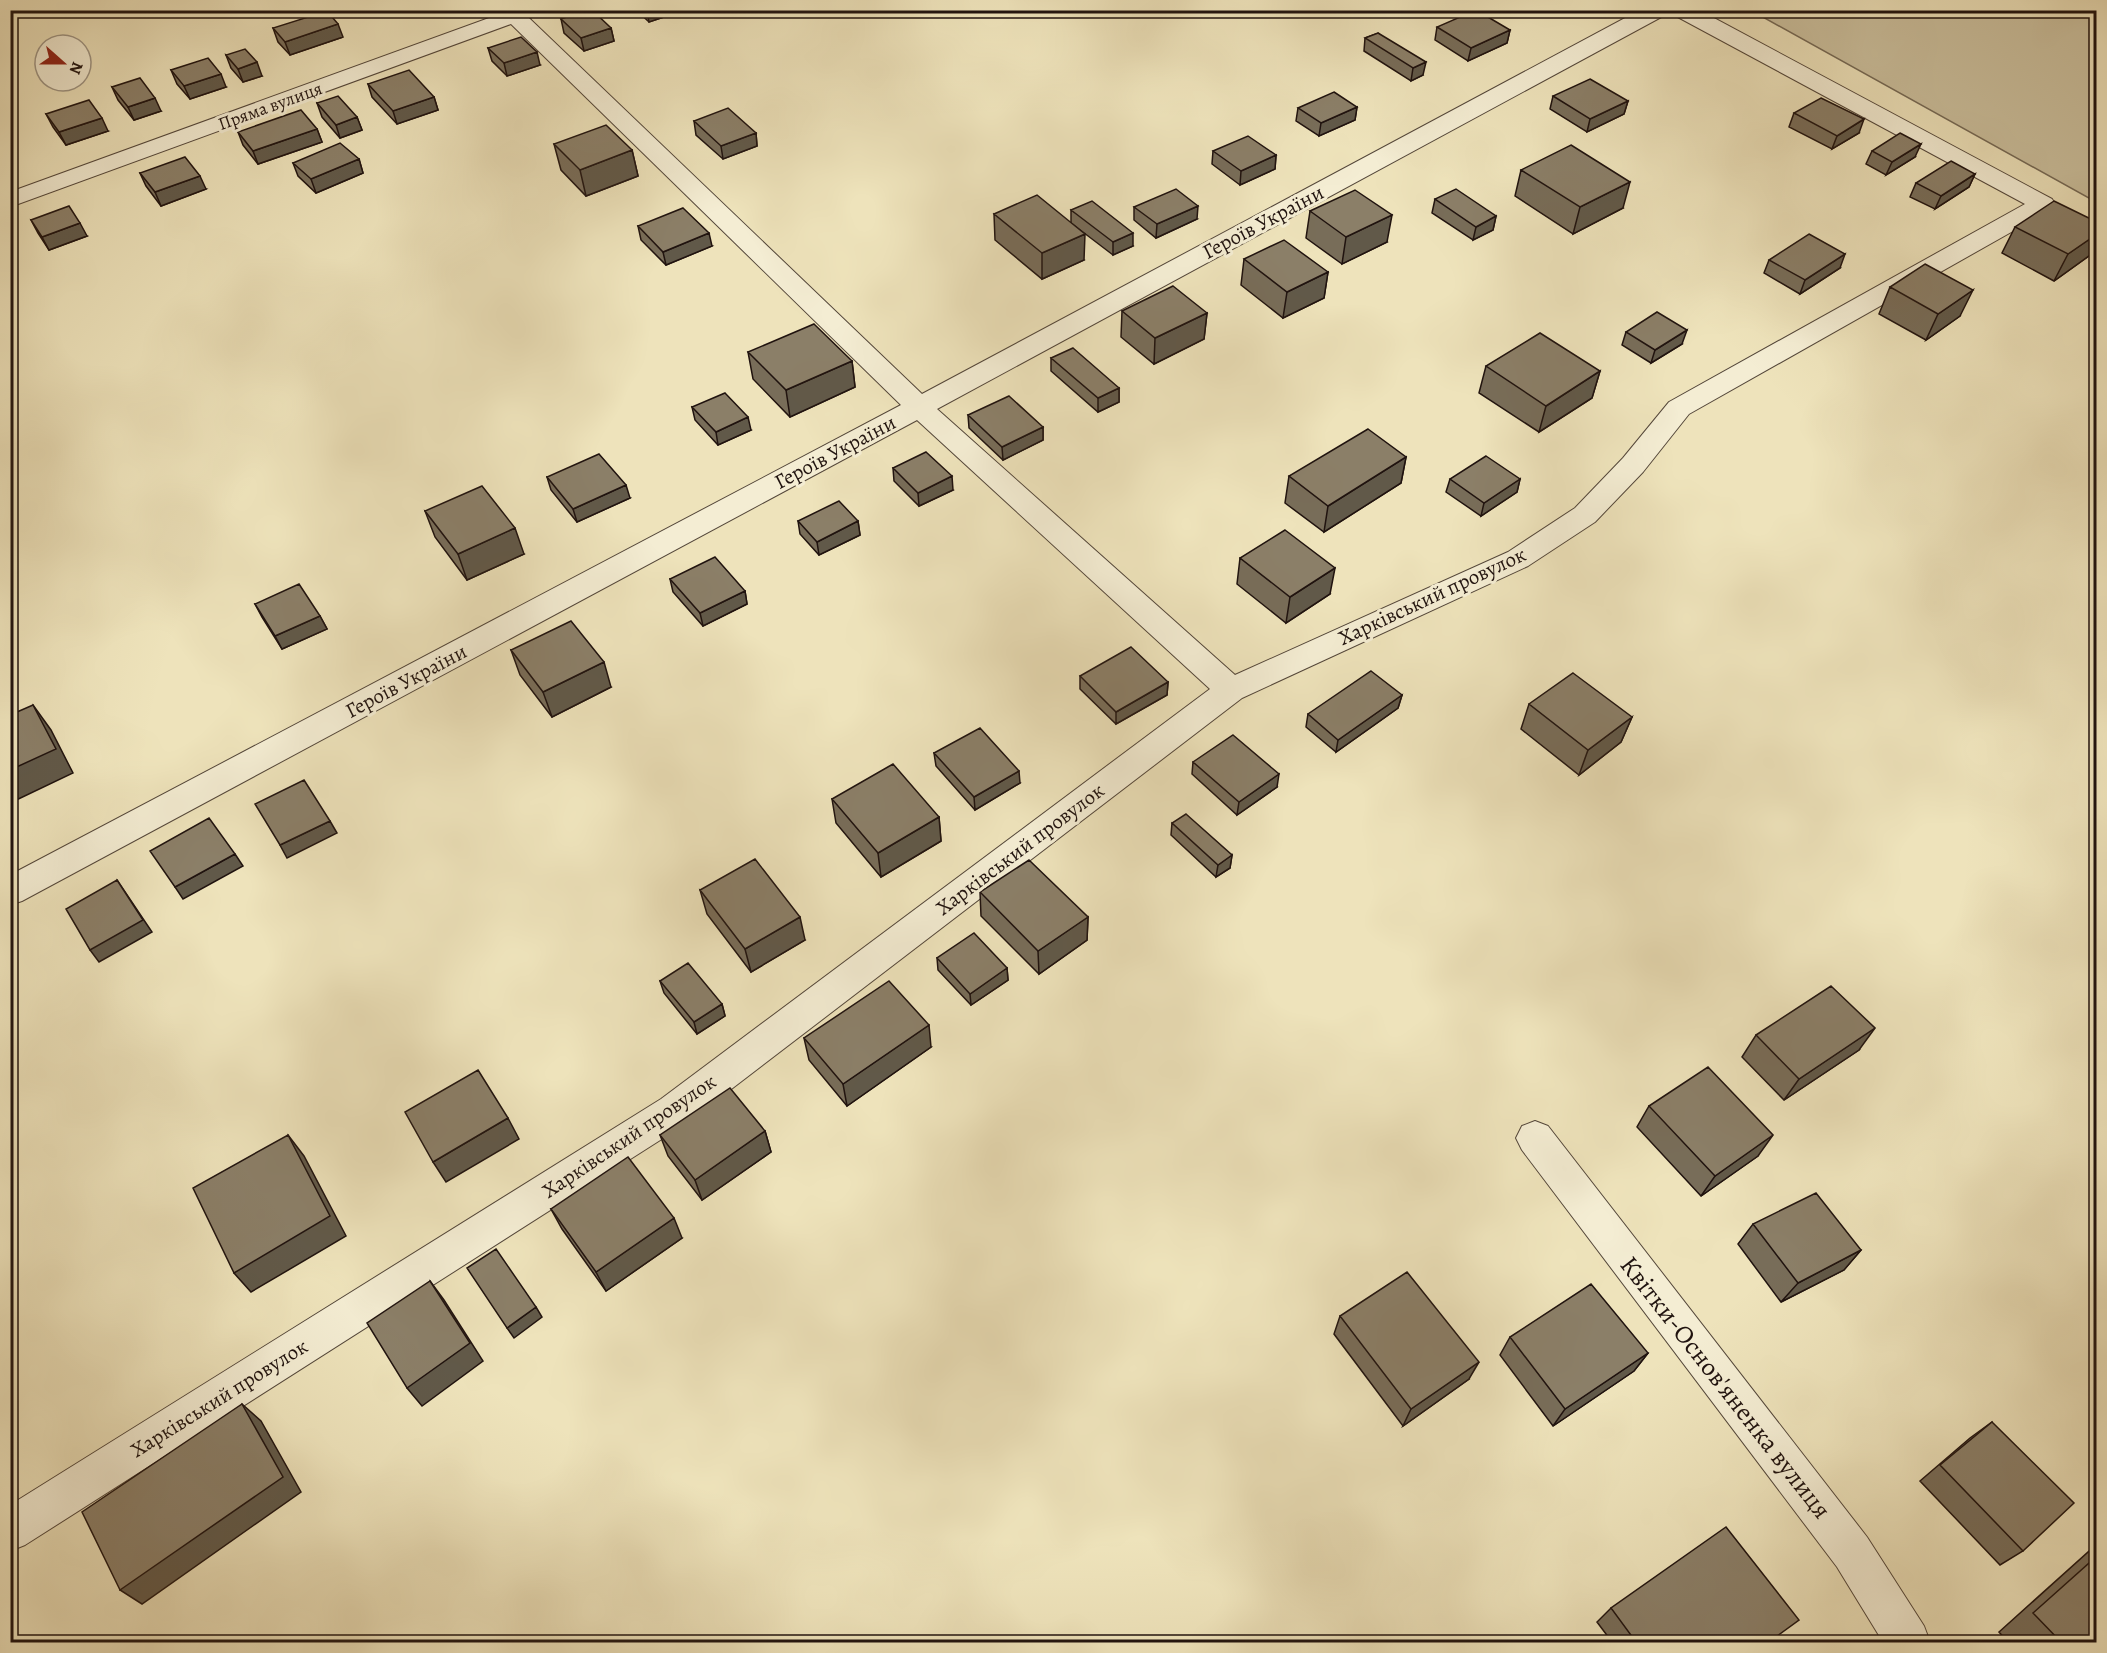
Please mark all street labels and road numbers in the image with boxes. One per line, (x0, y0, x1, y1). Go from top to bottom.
street label: Пряма вулиця (214, 76, 326, 136)
street label: Героїв України (1197, 178, 1329, 266)
street label: Героїв України (769, 408, 901, 496)
street label: Харківський провулок (1334, 540, 1530, 652)
street label: Героїв України (340, 637, 472, 725)
street label: Харківський провулок (930, 776, 1110, 922)
street label: Харківський провулок (537, 1067, 722, 1205)
street label: Квітки-Основ'яненка вулиця (1612, 1249, 1839, 1526)
street label: Харківський провулок (125, 1332, 313, 1464)

